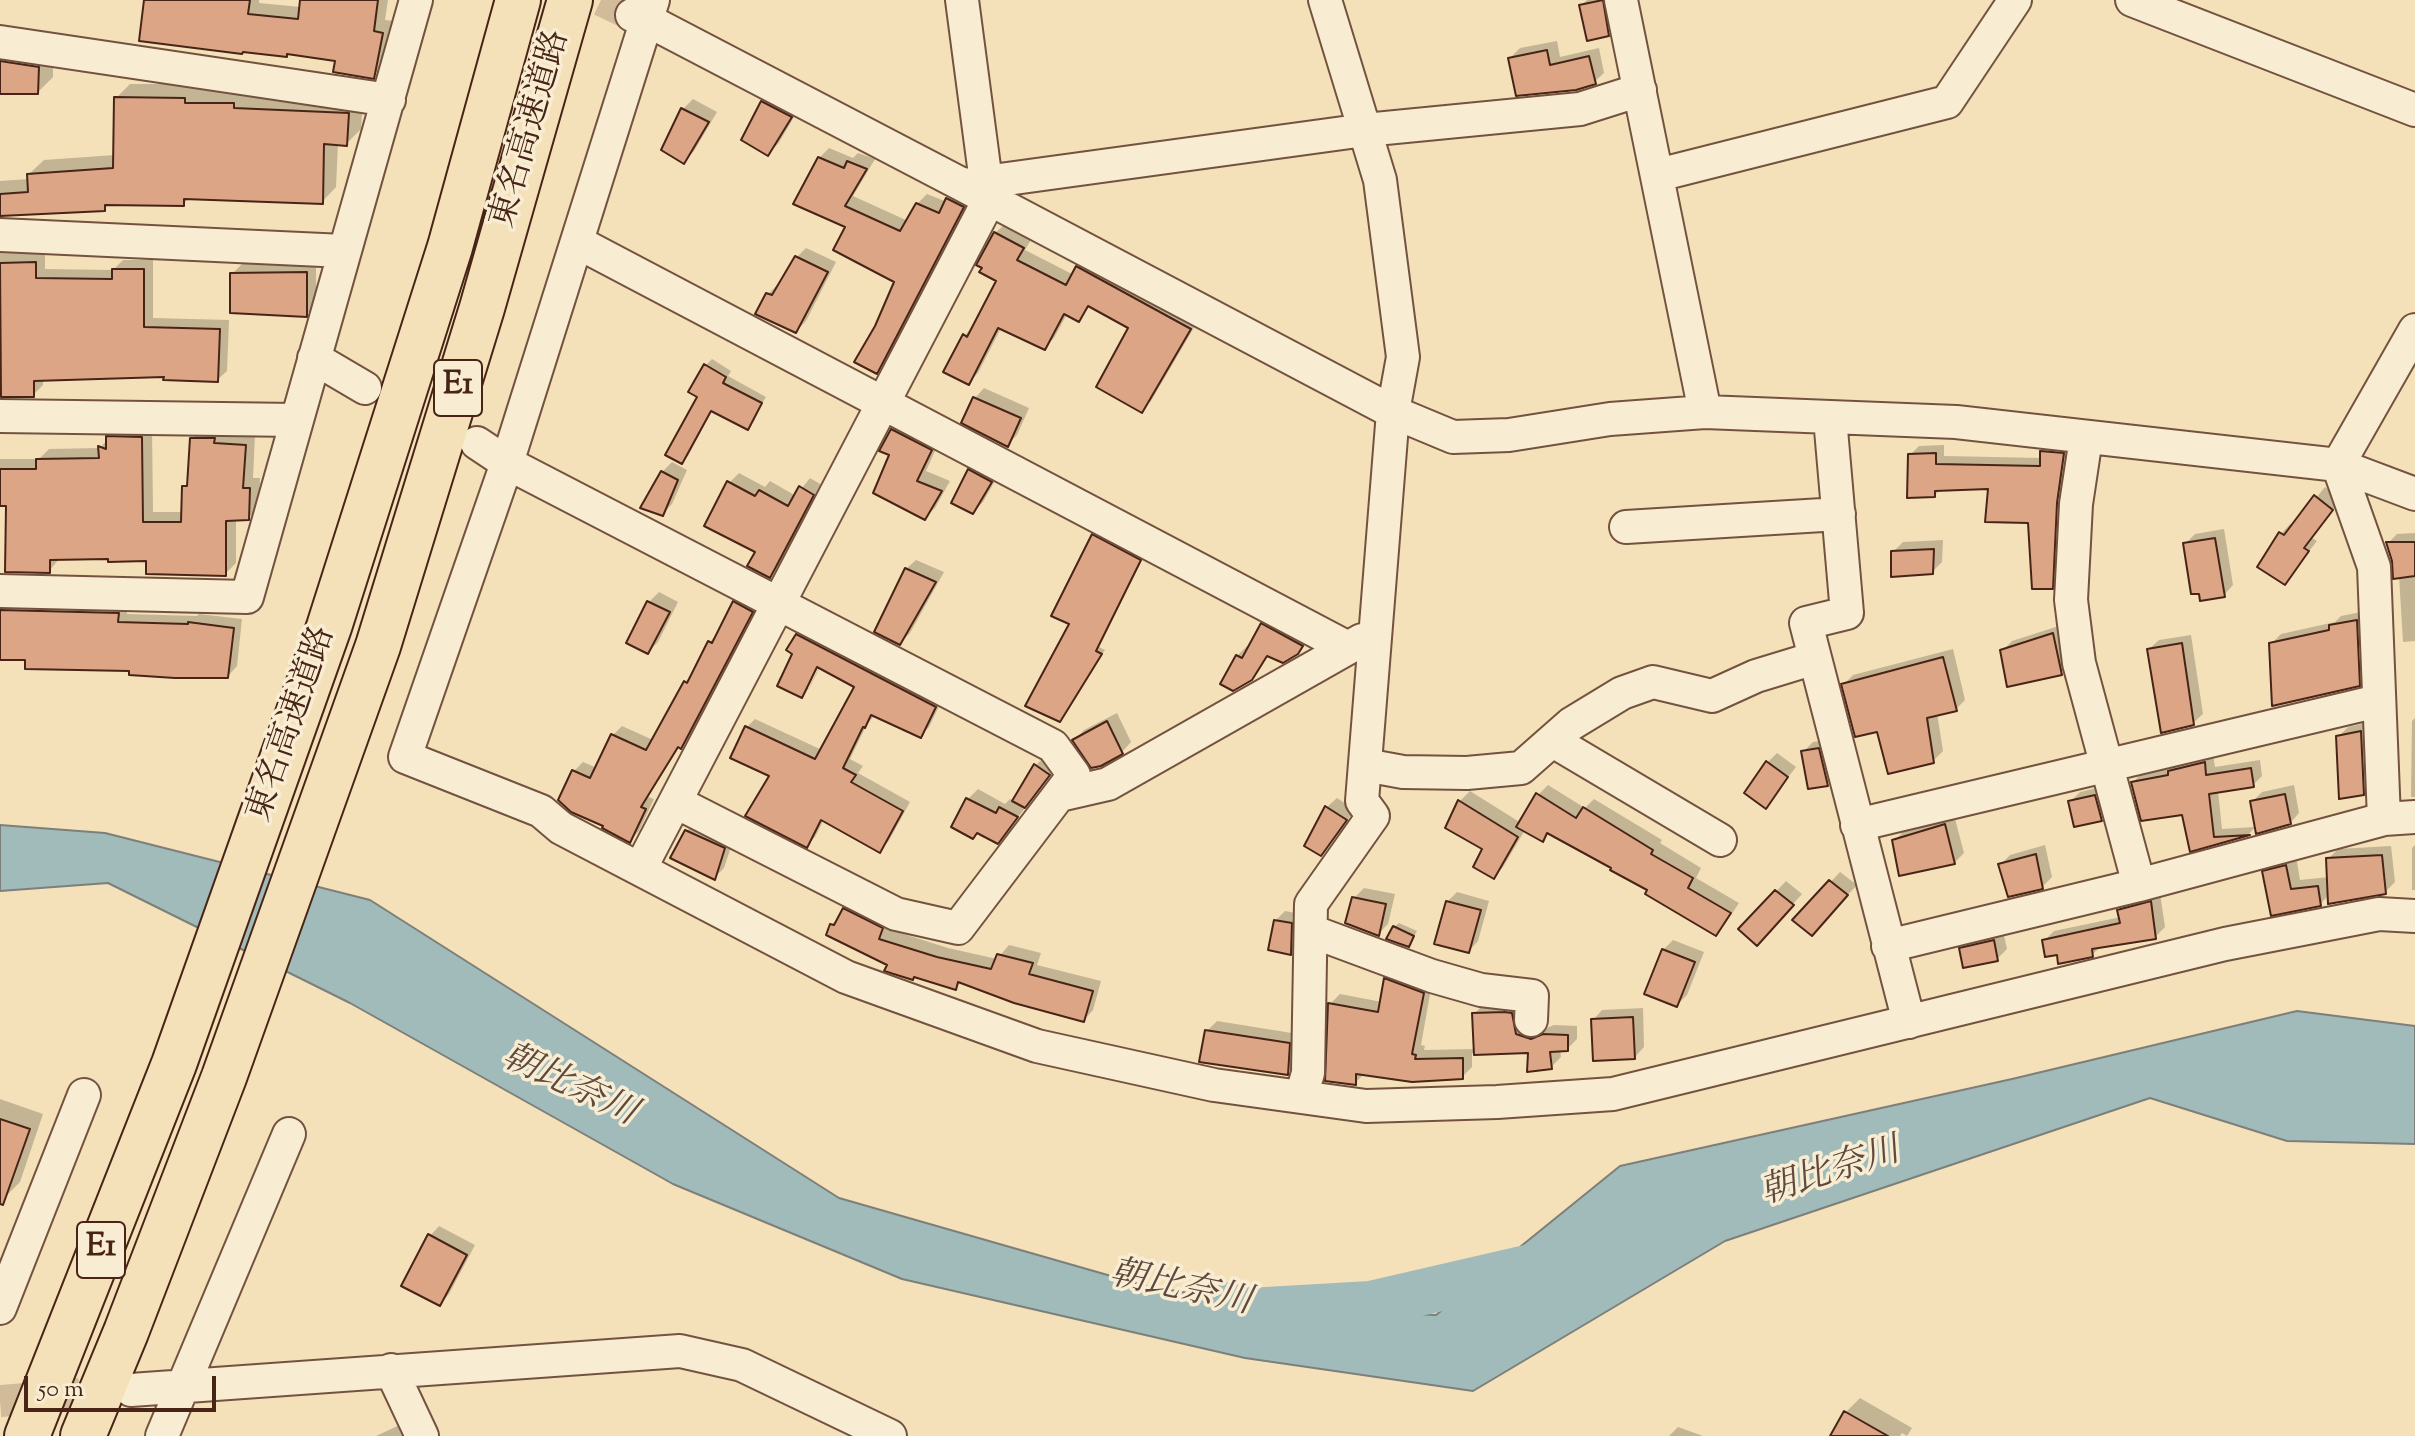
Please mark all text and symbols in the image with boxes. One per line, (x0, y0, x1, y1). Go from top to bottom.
street label: 東名高速道路 (485, 26, 581, 234)
road number: E1 (434, 360, 482, 416)
street label: 東名高速道路 (242, 622, 346, 828)
water label: 朝比奈川 (494, 1038, 642, 1138)
water label: 朝比奈川 (1756, 1132, 1906, 1218)
road number: E1 (77, 1222, 125, 1278)
water label: 朝比奈川 (1105, 1255, 1255, 1327)
scale bar (28, 1360, 220, 1410)
text: 50 m (38, 1373, 84, 1407)

